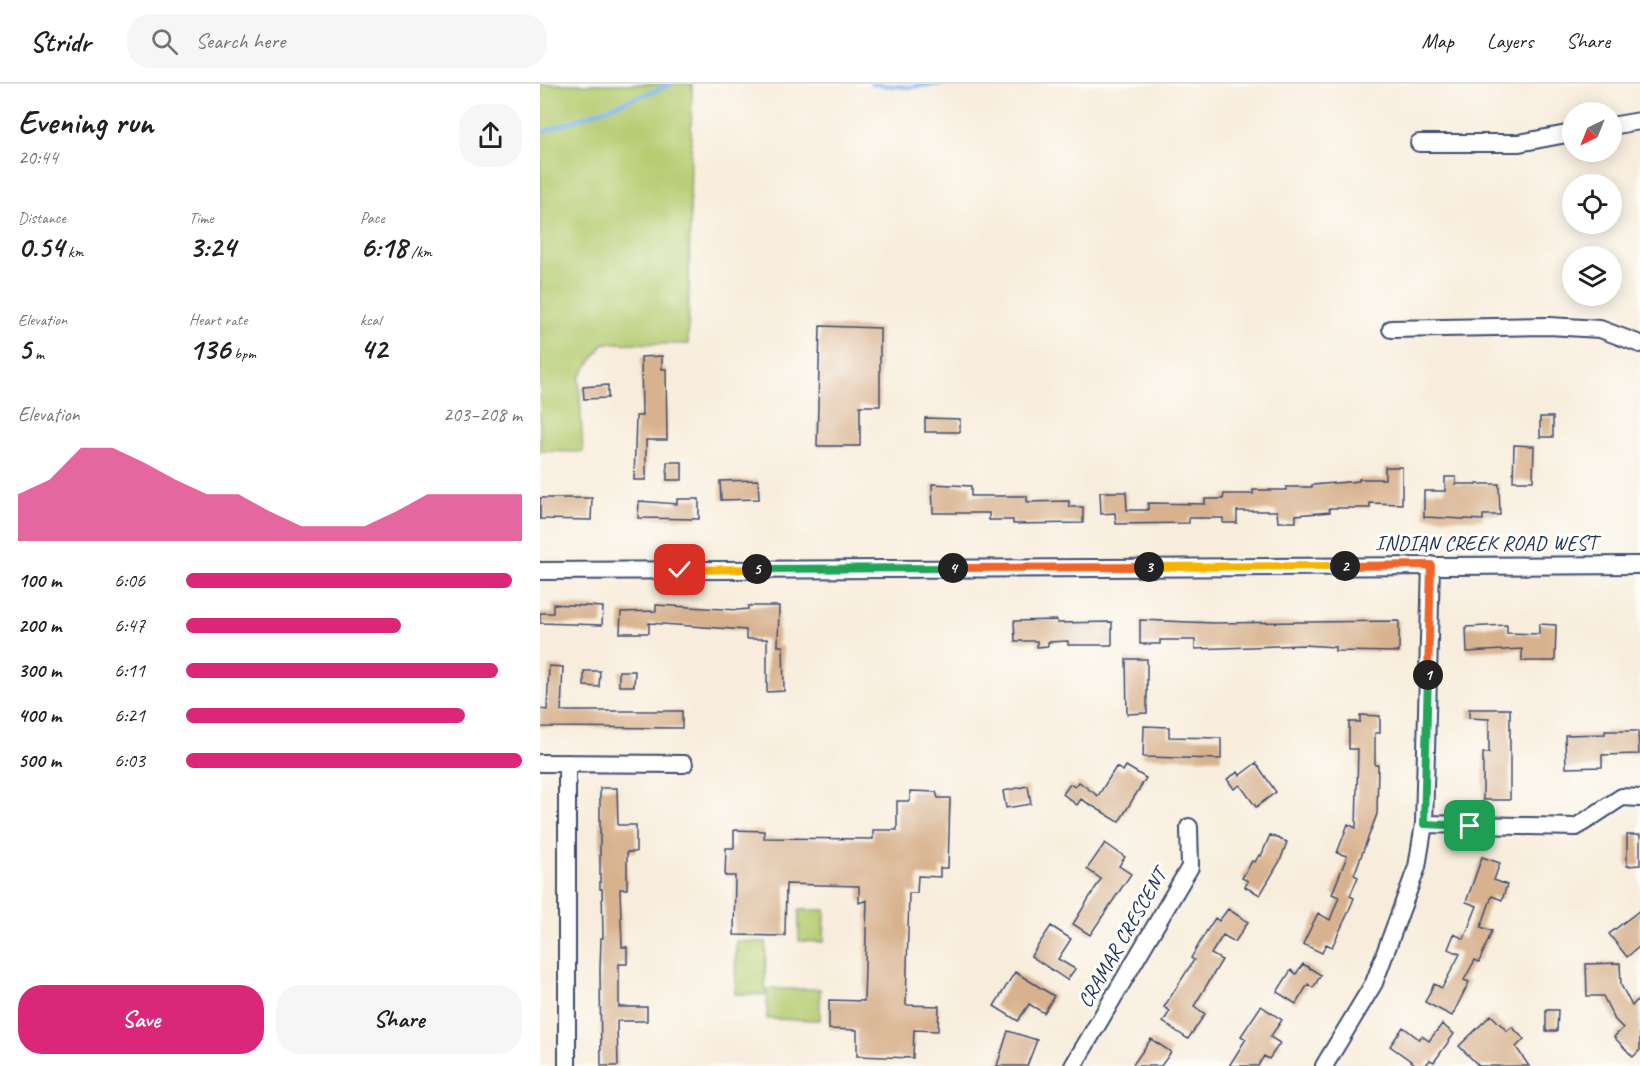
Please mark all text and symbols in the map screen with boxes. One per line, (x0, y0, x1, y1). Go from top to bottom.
search box (127, 14, 547, 68)
text: Stridr (30, 24, 91, 59)
icon: search (148, 25, 181, 58)
text: Search here (196, 27, 285, 55)
text: Map (1421, 28, 1454, 54)
text: Layers (1487, 28, 1533, 54)
text: Share (1566, 28, 1610, 54)
text: Evening run (18, 101, 153, 143)
north arrow (1562, 102, 1622, 162)
map controls (1562, 102, 1622, 306)
button: share (459, 104, 522, 167)
text: 20:44 (18, 145, 58, 170)
button: locate (1562, 174, 1622, 234)
text: Distance (18, 208, 66, 228)
text: Time (189, 208, 213, 228)
text: Pace (360, 208, 385, 228)
text: 0.54 (18, 228, 64, 266)
text: 3:24 (189, 228, 235, 266)
text: 6:18 (360, 228, 407, 266)
text: km (64, 242, 83, 262)
text: /km (407, 242, 432, 262)
button: layers (1562, 246, 1622, 306)
text: Elevation (18, 310, 67, 330)
text: Heart rate (189, 310, 247, 330)
text: kcal (360, 310, 381, 330)
text: 5 (18, 330, 31, 368)
text: 136 (189, 330, 230, 368)
text: 42 (360, 330, 387, 368)
text: m (31, 344, 44, 364)
text: bpm (230, 344, 256, 364)
text: Elevation (18, 402, 80, 427)
text: 203–208 m (443, 402, 522, 427)
street label: INDIAN CREEK ROAD WEST (1375, 530, 1602, 556)
pin (654, 544, 705, 595)
pin: 2 (1330, 551, 1360, 581)
pin: 3 (1134, 552, 1164, 582)
icon: check (663, 553, 696, 586)
pin: 4 (938, 553, 968, 583)
pin: 5 (742, 554, 772, 584)
text: 2 (1341, 556, 1349, 576)
text: 3 (1145, 557, 1153, 577)
text: 4 (949, 558, 957, 578)
text: 5 (754, 559, 760, 579)
text: 100 m (18, 568, 61, 593)
text: 6:06 (114, 568, 145, 593)
text: 200 m (18, 613, 61, 638)
text: 6:47 (114, 613, 145, 638)
text: 300 m (18, 658, 61, 683)
text: 6:11 (114, 658, 145, 683)
pin: 1 (1413, 660, 1443, 690)
text: 1 (1424, 665, 1432, 685)
text: 400 m (18, 703, 61, 728)
text: 6:21 (114, 703, 145, 728)
text: 500 m (18, 748, 61, 773)
text: 6:03 (114, 748, 145, 773)
pin (1444, 800, 1495, 851)
icon: arrive (1453, 809, 1486, 842)
street label: CRAMAR CRESCENT (1072, 860, 1174, 1012)
button: Save (18, 985, 264, 1054)
button: Share (276, 985, 522, 1054)

